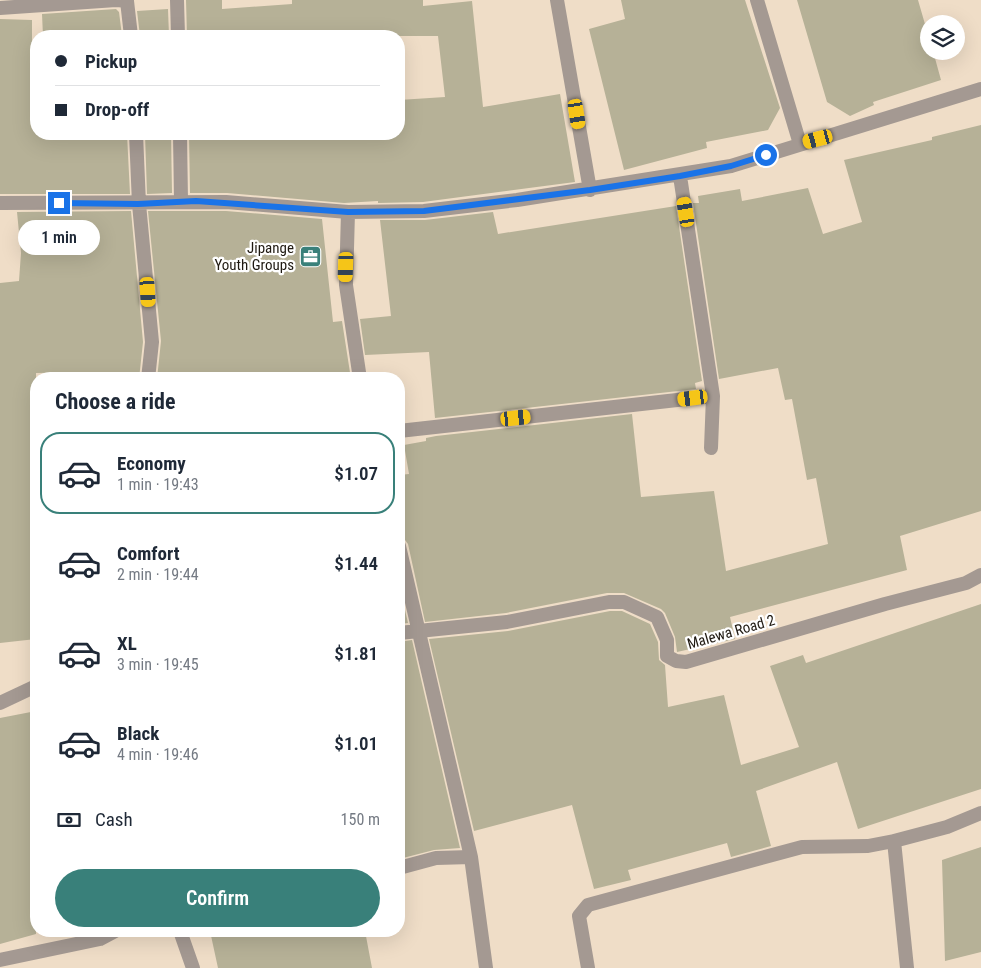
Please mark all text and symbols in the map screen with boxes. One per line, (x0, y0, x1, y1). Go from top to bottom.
map controls (920, 15, 965, 60)
button: layers (920, 15, 965, 60)
text: Pickup (85, 50, 137, 73)
text: Drop-off (85, 98, 149, 121)
car (567, 98, 586, 130)
car (801, 128, 834, 150)
route start (755, 144, 777, 166)
route end (48, 192, 70, 214)
car (676, 196, 695, 228)
callout: 1 min (18, 220, 100, 256)
text: 1 min (41, 228, 77, 247)
place label: Jipange Youth Groups (214, 239, 294, 274)
office icon: Jipange Youth Groups (298, 245, 322, 269)
car (337, 252, 354, 282)
car (139, 277, 156, 307)
text: Choose a ride (55, 389, 176, 414)
car (677, 389, 708, 407)
car (500, 409, 531, 427)
icon: car (57, 451, 102, 496)
text: Economy (117, 452, 186, 475)
text: $1.07 (334, 462, 378, 485)
text: 1 min · 19:43 (117, 475, 199, 494)
icon: car (57, 541, 102, 586)
text: Comfort (117, 542, 180, 565)
text: $1.44 (334, 552, 378, 575)
text: 2 min · 19:44 (117, 565, 199, 584)
street label: Malewa Road 2 (685, 611, 777, 653)
icon: car (57, 631, 102, 676)
text: XL (117, 632, 137, 655)
text: $1.81 (334, 642, 378, 665)
text: 3 min · 19:45 (117, 655, 199, 674)
icon: car (57, 721, 102, 766)
text: Black (117, 722, 159, 745)
text: $1.01 (334, 732, 378, 755)
text: 4 min · 19:46 (117, 745, 199, 764)
icon: cash (55, 806, 83, 834)
text: Cash (95, 808, 133, 831)
text: 150 m (341, 810, 380, 829)
button: Confirm (55, 869, 380, 927)

